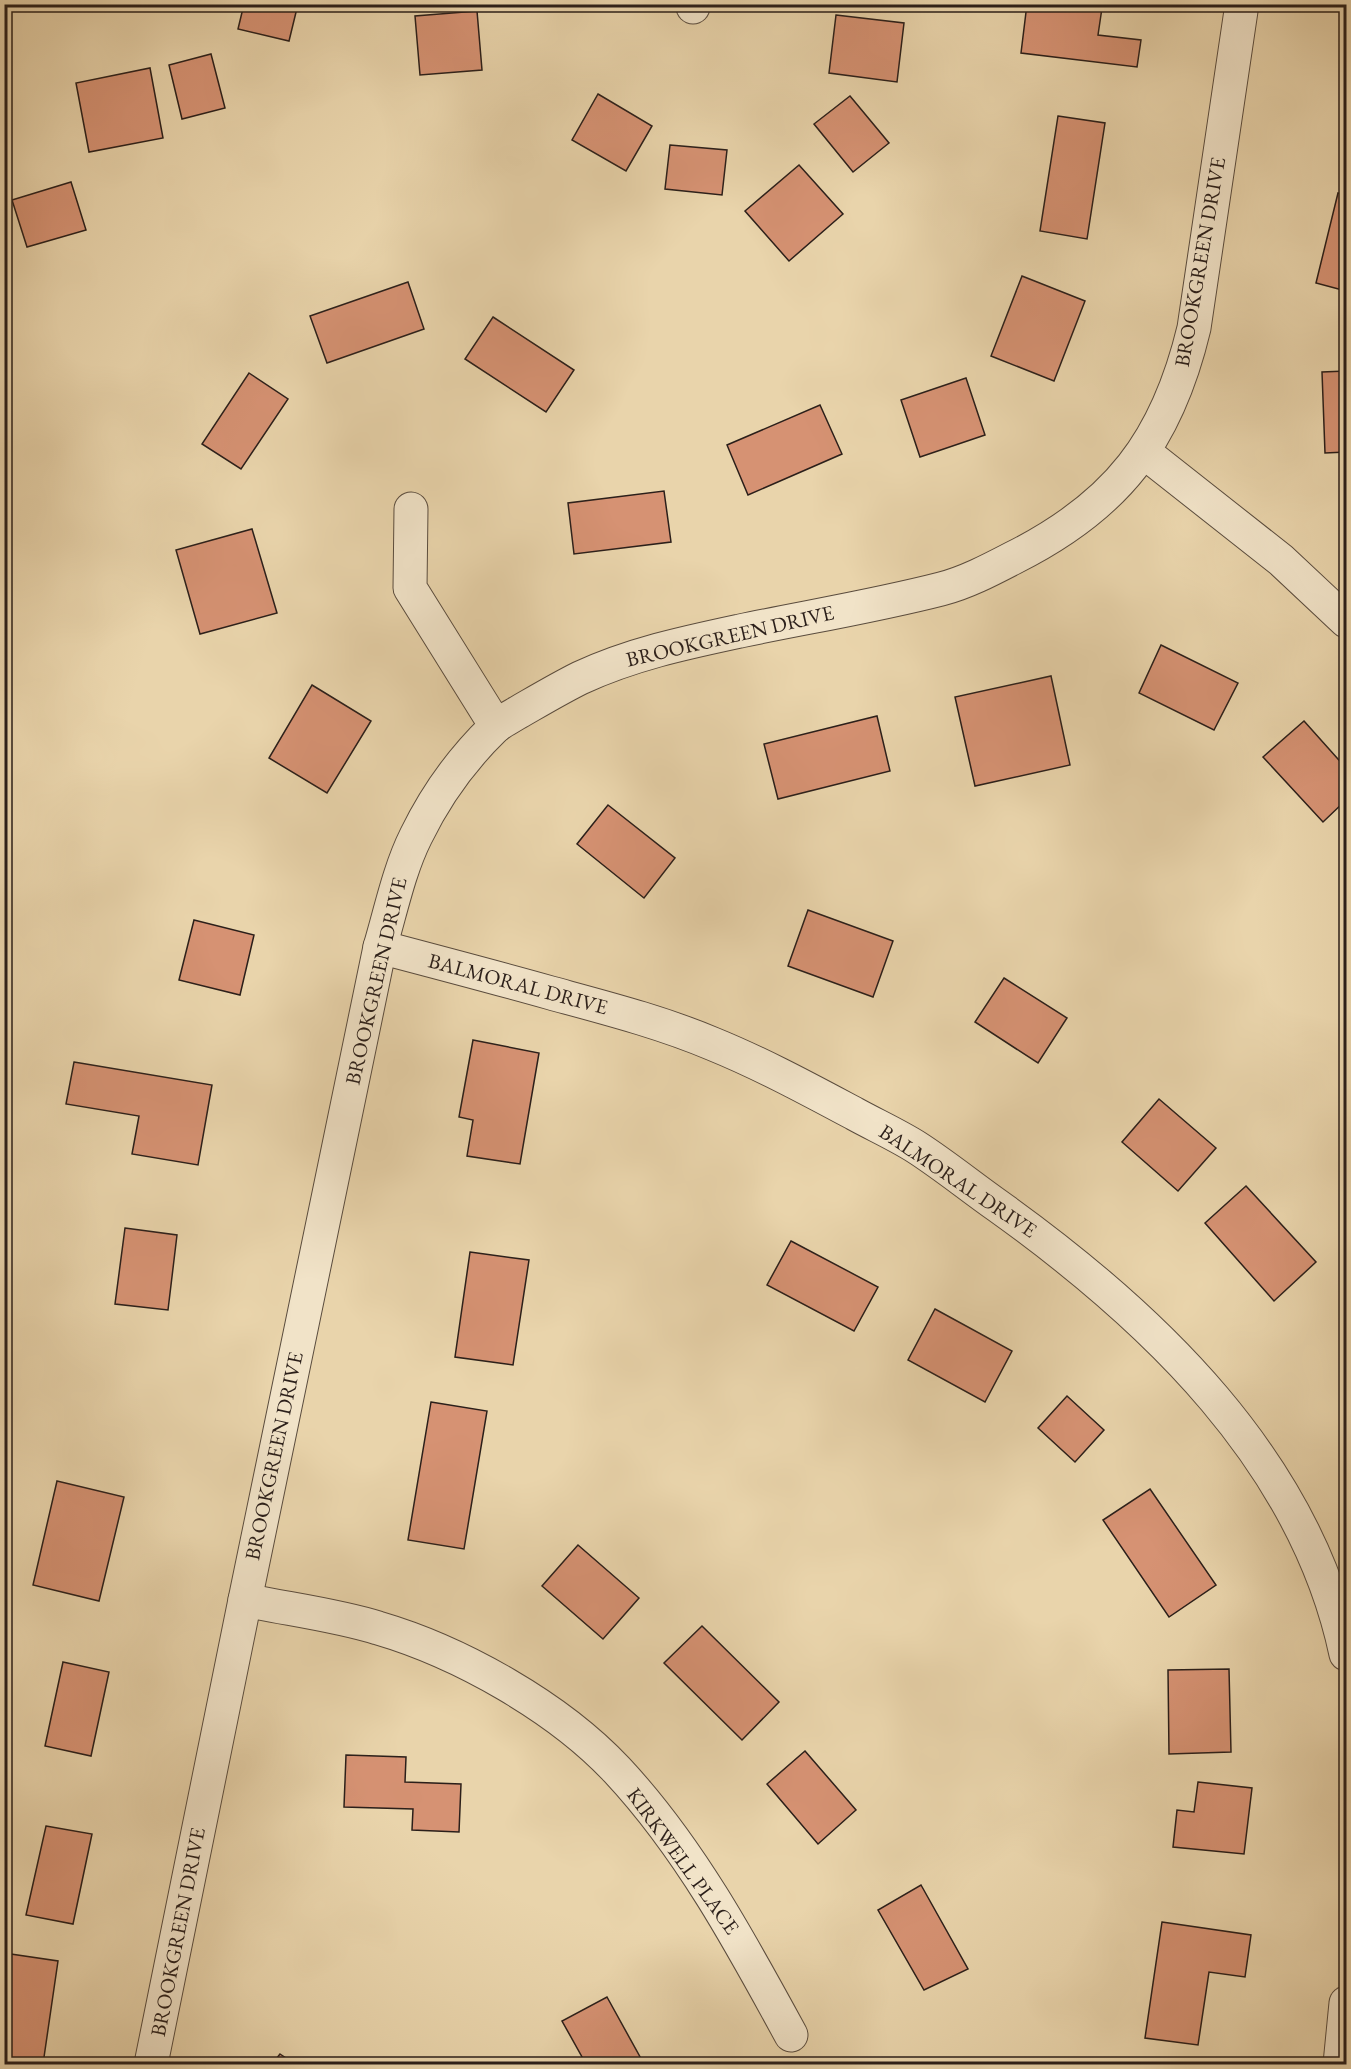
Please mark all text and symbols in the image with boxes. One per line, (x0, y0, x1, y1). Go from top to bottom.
street label: BROOKGREEN DRIVE (1168, 155, 1231, 369)
street label: BROOKGREEN DRIVE (623, 598, 837, 673)
street label: BROOKGREEN DRIVE (338, 874, 413, 1087)
street label: BALMORAL DRIVE (425, 947, 611, 1021)
street label: BALMORAL DRIVE (874, 1118, 1043, 1244)
street label: BROOKGREEN DRIVE (238, 1349, 309, 1563)
street label: KIRKWELL PLACE (621, 1782, 746, 1940)
street label: BROOKGREEN DRIVE (144, 1825, 211, 2039)

